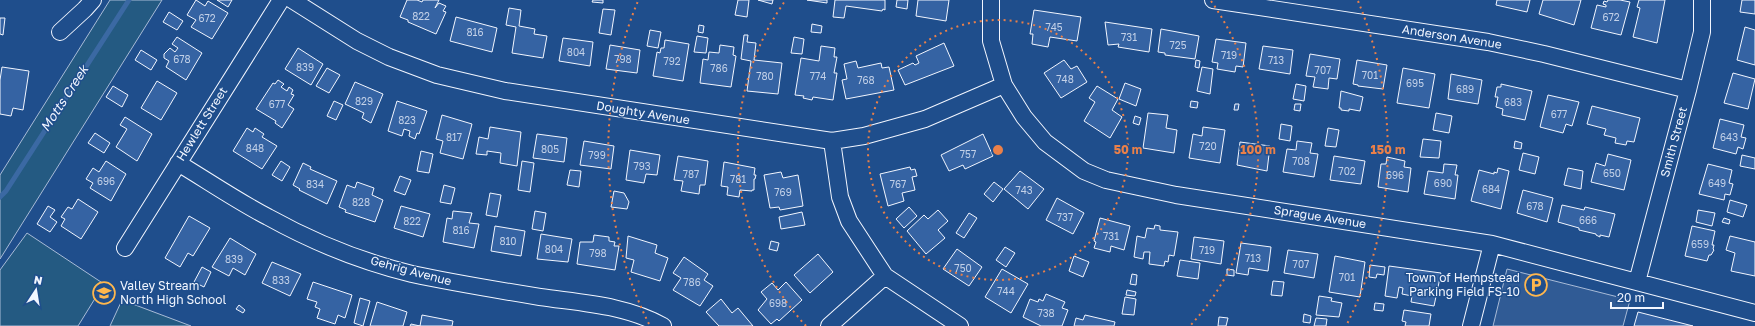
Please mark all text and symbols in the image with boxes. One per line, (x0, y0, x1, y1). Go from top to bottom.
house number: 822 (412, 10, 430, 22)
house number: 672 (1602, 11, 1620, 23)
house number: 672 (198, 12, 216, 24)
house number: 745 (1045, 21, 1063, 33)
street label: Anderson Avenue (1401, 21, 1503, 52)
house number: 816 (467, 26, 484, 38)
house number: 731 (1121, 31, 1137, 43)
house number: 725 (1170, 39, 1187, 51)
house number: 804 (567, 46, 585, 58)
house number: 719 (1221, 49, 1237, 61)
house number: 678 (173, 53, 191, 65)
house number: 798 (614, 53, 632, 65)
house number: 713 (1268, 54, 1284, 66)
house number: 792 (663, 55, 681, 67)
water label: Motts Creek (37, 61, 92, 134)
house number: 839 (296, 61, 314, 73)
house number: 786 (710, 62, 728, 74)
house number: 707 (1315, 64, 1331, 76)
house number: 701 (1362, 69, 1378, 81)
house number: 780 (756, 70, 774, 82)
house number: 774 (810, 70, 826, 82)
house number: 748 (1056, 73, 1074, 85)
house number: 768 (857, 74, 875, 86)
house number: 695 (1406, 77, 1424, 89)
house number: 689 (1456, 83, 1474, 95)
street label: Hewlett Street (173, 84, 230, 163)
house number: 829 (355, 95, 373, 107)
house number: 683 (1504, 96, 1522, 108)
house number: 677 (269, 98, 285, 110)
street label: Doughty Avenue (595, 98, 691, 127)
street label: Smith Street (1657, 105, 1690, 179)
house number: 677 (1551, 108, 1567, 120)
house number: 823 (398, 114, 416, 126)
house number: 817 (446, 131, 462, 143)
house number: 643 (1720, 131, 1738, 143)
house number: 720 (1199, 140, 1217, 152)
house number: 848 (246, 142, 264, 154)
text: 50 m (1114, 142, 1142, 157)
text: 100 m (1240, 142, 1276, 157)
text: 150 m (1371, 142, 1405, 157)
house number: 805 (541, 143, 559, 155)
centre of rings (991, 143, 1005, 157)
house number: 757 (960, 148, 976, 160)
house number: 799 (588, 149, 606, 161)
house number: 708 (1292, 155, 1310, 167)
house number: 793 (633, 160, 651, 172)
house number: 702 (1338, 165, 1356, 177)
house number: 650 (1603, 167, 1621, 179)
house number: 787 (683, 168, 699, 180)
house number: 696 (1386, 169, 1404, 181)
house number: 781 (730, 173, 746, 185)
house number: 696 (97, 175, 115, 187)
house number: 690 (1434, 177, 1452, 189)
house number: 649 (1708, 177, 1726, 189)
house number: 834 (306, 178, 324, 190)
house number: 767 (890, 178, 906, 190)
house number: 684 (1482, 183, 1500, 195)
house number: 743 (1015, 184, 1033, 196)
house number: 769 (774, 186, 792, 198)
house number: 828 (352, 196, 370, 208)
house number: 678 (1526, 200, 1544, 212)
street label: Sprague Avenue (1273, 202, 1367, 231)
house number: 737 (1057, 211, 1073, 223)
house number: 666 (1579, 214, 1597, 226)
house number: 822 (403, 215, 421, 227)
house number: 816 (453, 224, 470, 236)
house number: 731 (1103, 230, 1119, 242)
house number: 810 (499, 235, 517, 247)
house number: 659 (1691, 238, 1709, 250)
house number: 804 (545, 243, 563, 255)
house number: 719 (1199, 244, 1215, 256)
house number: 798 (589, 247, 607, 259)
street label: Gehrig Avenue (369, 252, 453, 289)
house number: 713 (1245, 252, 1261, 264)
house number: 839 (225, 253, 243, 265)
house number: 707 (1293, 258, 1309, 270)
house number: 750 (954, 262, 972, 274)
north arrow (16, 270, 56, 310)
place label: Town of Hempstead Parking Field FS-10 (1406, 270, 1520, 299)
house number: 701 (1339, 271, 1355, 283)
parking icon: Town of Hempstead Parking Field FS-10 (1523, 272, 1549, 298)
text: N (33, 273, 44, 287)
house number: 833 (272, 274, 290, 286)
house number: 786 (683, 276, 701, 288)
place label: Valley Stream North High School (120, 278, 227, 307)
school or university icon: Valley Stream North High School (91, 280, 117, 306)
scale bar (1611, 284, 1663, 310)
house number: 744 (997, 285, 1015, 297)
text: 20 m (1617, 290, 1645, 305)
house number: 698 (769, 297, 787, 309)
house number: 738 (1037, 307, 1055, 319)

